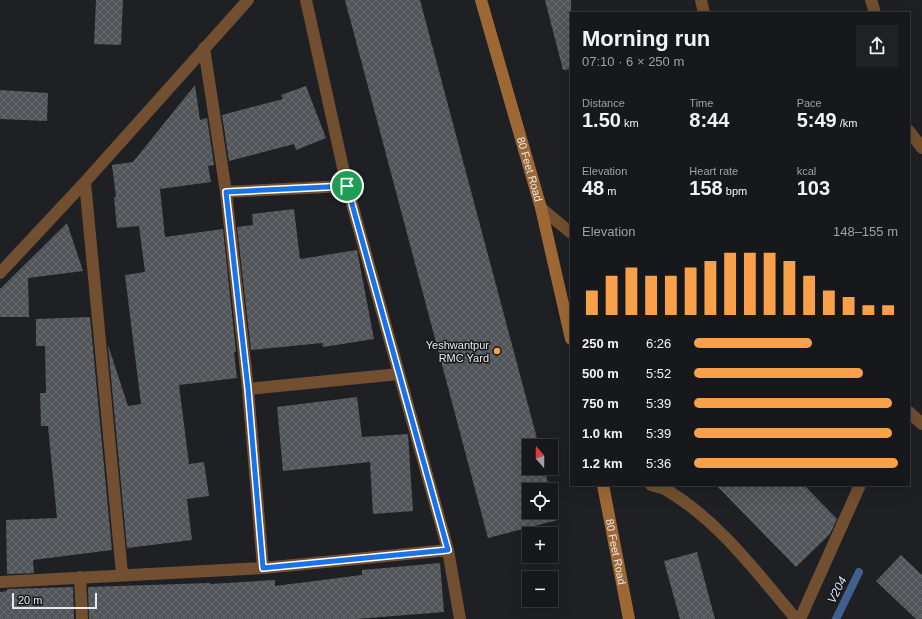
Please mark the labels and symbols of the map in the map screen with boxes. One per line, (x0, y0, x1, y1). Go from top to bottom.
street label: 80 Feet Road (515, 135, 545, 203)
pin (330, 169, 364, 203)
place label: Yeshwantpur RMC Yard (426, 339, 489, 364)
marker: Yeshwantpur RMC Yard (492, 346, 502, 356)
north arrow (522, 439, 558, 475)
street label: 80 Feet Road (604, 518, 628, 586)
water label: V204 (824, 574, 850, 606)
scale bar (12, 591, 97, 610)

